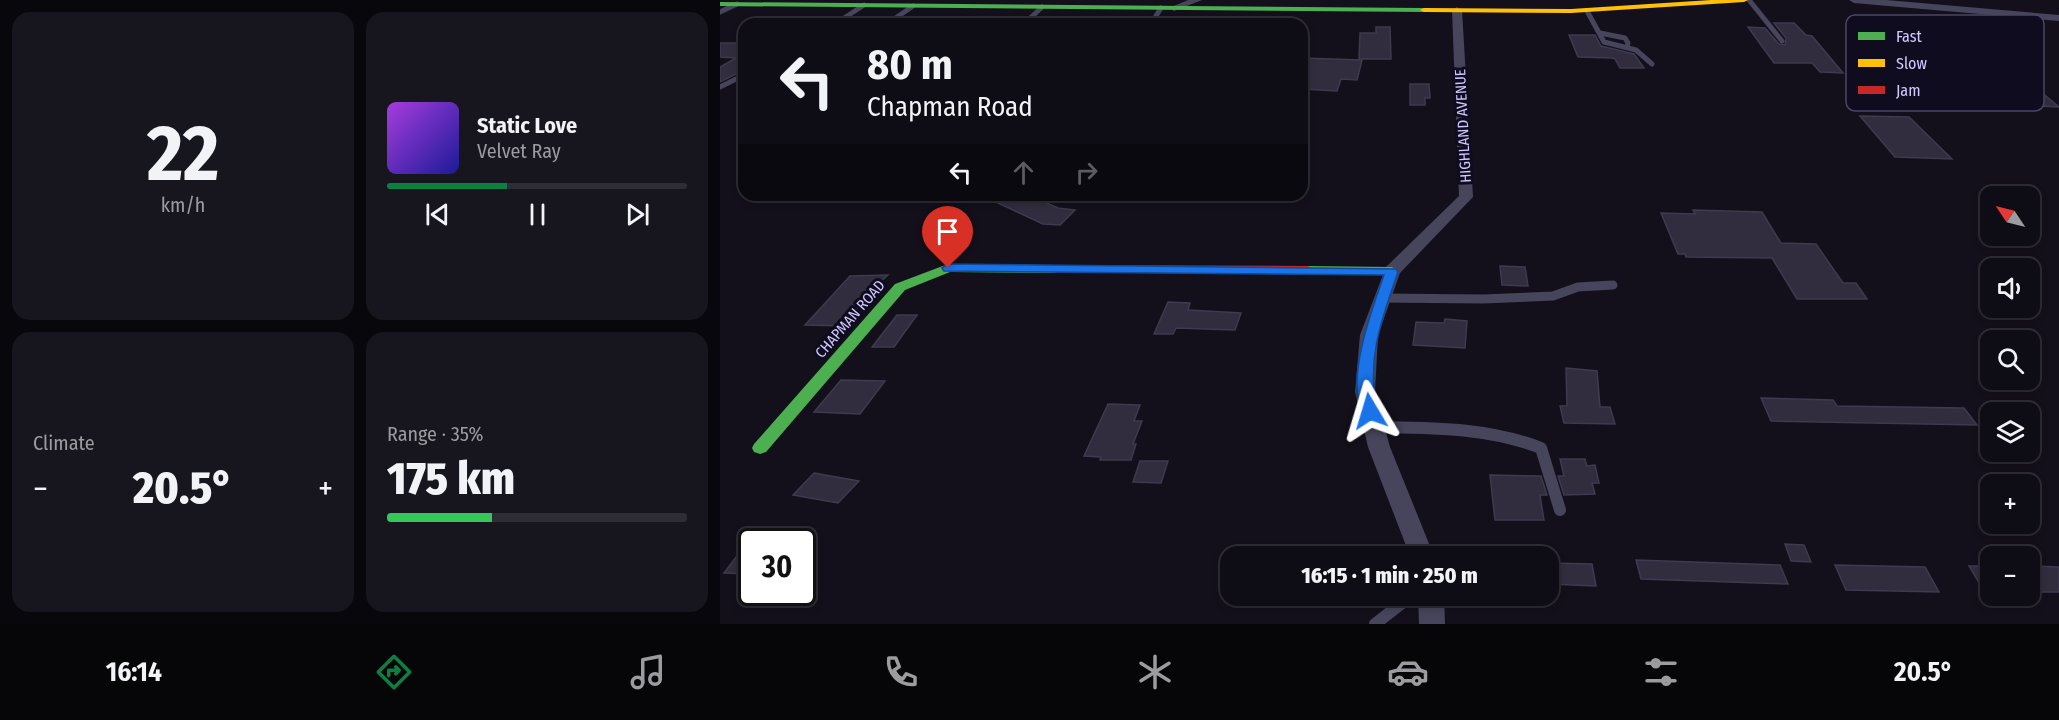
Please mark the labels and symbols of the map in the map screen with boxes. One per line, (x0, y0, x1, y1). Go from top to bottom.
legend (1846, 15, 2044, 111)
text: Fast (1896, 27, 1923, 46)
text: Slow (1896, 54, 1927, 73)
street label: HIGHLAND AVENUE (1451, 69, 1475, 183)
text: Jam (1896, 81, 1921, 100)
north arrow (1980, 186, 2040, 246)
pin (922, 206, 973, 268)
street label: CHAPMAN ROAD (811, 276, 889, 362)
position arrow (1338, 379, 1402, 443)
speed limit sign: 30 (738, 528, 816, 606)

